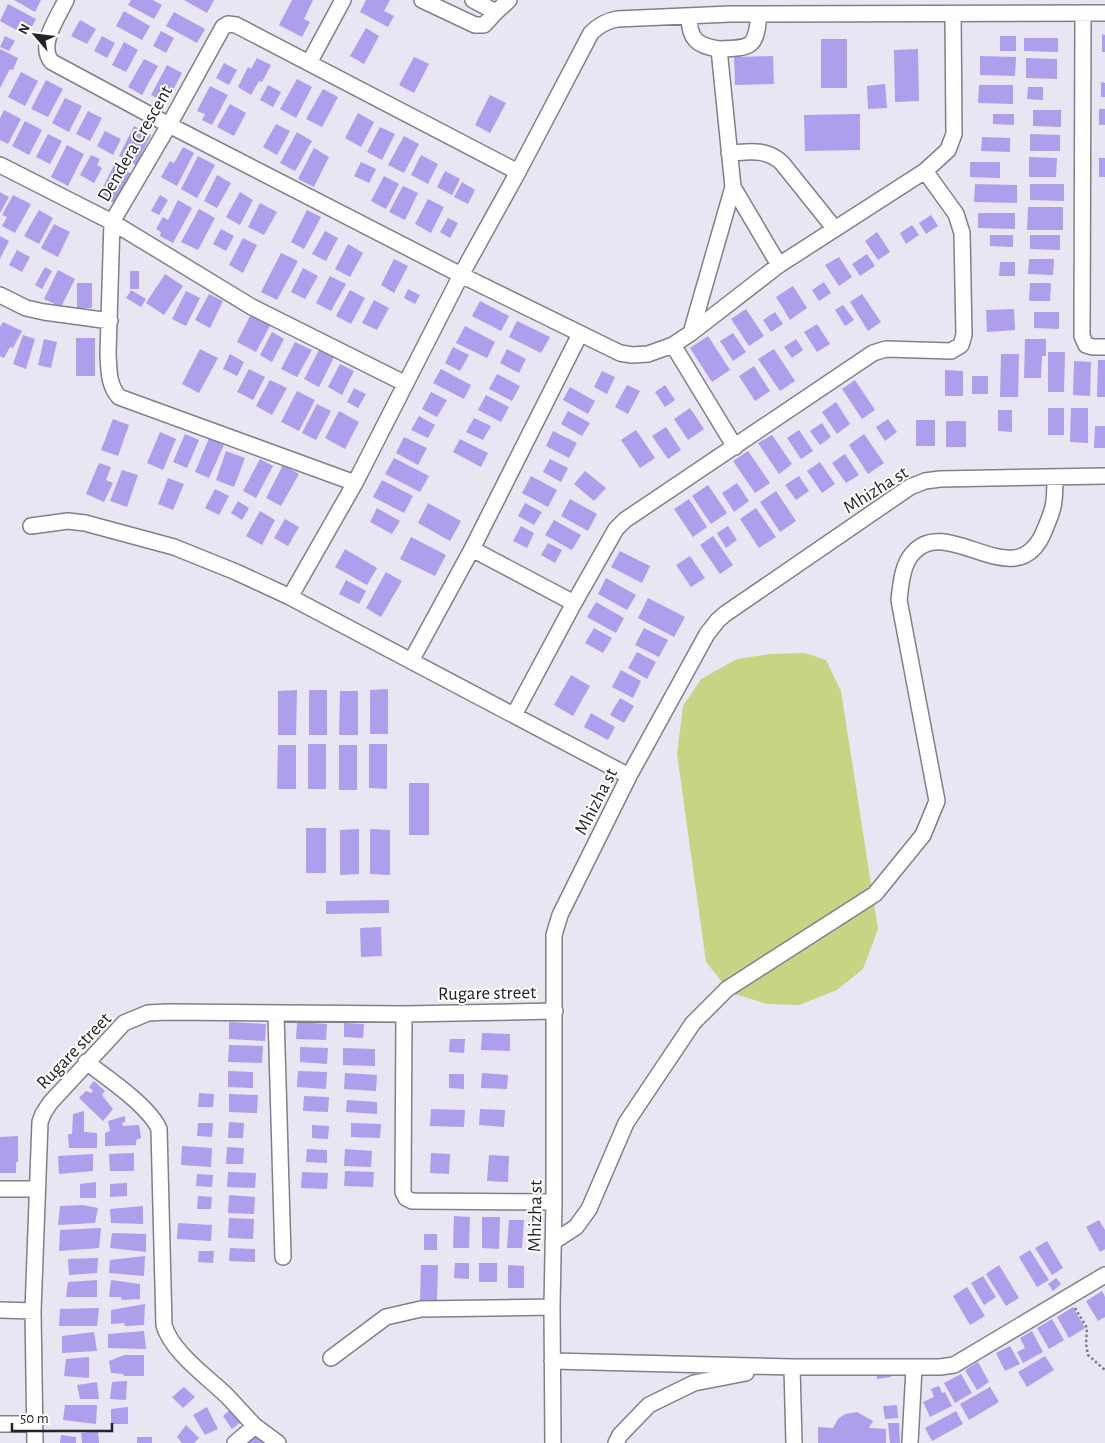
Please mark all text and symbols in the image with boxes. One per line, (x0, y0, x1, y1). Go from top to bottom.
north arrow (10, 10, 60, 60)
text: N (16, 22, 33, 37)
street label: Dendera Crescent (94, 82, 176, 205)
street label: Mhizha st (840, 463, 911, 517)
street label: Mhizha st (571, 765, 621, 838)
street label: Rugare street (438, 983, 536, 1004)
street label: Rugare street (33, 1009, 115, 1093)
street label: Mhizha st (525, 1180, 546, 1252)
scale bar (12, 1400, 112, 1432)
text: 50 m (20, 1411, 49, 1426)

